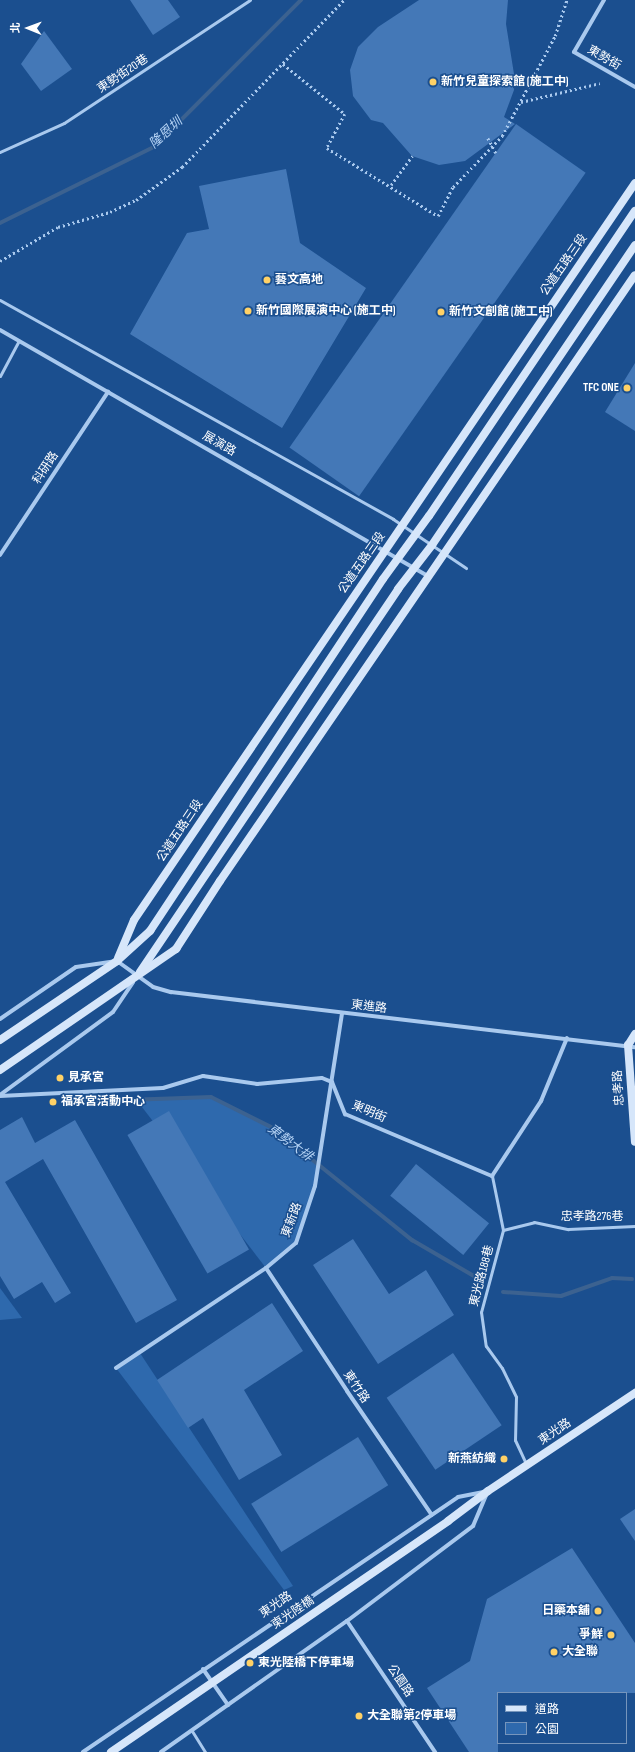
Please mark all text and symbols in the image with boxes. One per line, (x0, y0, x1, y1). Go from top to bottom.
north arrow (8, 8, 48, 48)
text: 北 (9, 22, 22, 33)
street label: 東勢街 (585, 43, 623, 73)
street label: 東勢街20巷 (95, 52, 151, 96)
place label: 新竹兒童探索館 (施工中) (441, 75, 568, 89)
marker: 新竹兒童探索館 (施工中) (428, 77, 438, 87)
water label: 隆恩圳 (146, 114, 186, 152)
street label: 公道五路三段 (537, 231, 591, 299)
place label: 藝文高地 (275, 273, 323, 287)
marker: 藝文高地 (262, 275, 272, 285)
place label: 新竹國際展演中心 (施工中) (256, 304, 395, 318)
place label: 新竹文創館 (施工中) (449, 305, 552, 319)
marker: 新竹國際展演中心 (施工中) (243, 306, 253, 316)
marker: 新竹文創館 (施工中) (436, 307, 446, 317)
place label: TFC ONE (583, 381, 619, 395)
marker: TFC ONE (622, 383, 632, 393)
street label: 展演路 (200, 429, 238, 459)
street label: 科研路 (30, 449, 62, 487)
street label: 公道五路三段 (335, 529, 389, 597)
street label: 公道五路三段 (154, 797, 206, 865)
street label: 東進路 (350, 998, 388, 1016)
street label: 忠孝路 (611, 1070, 627, 1106)
place label: 見承宮 (68, 1071, 104, 1085)
marker: 見承宮 (55, 1073, 65, 1083)
place label: 福承宮活動中心 (61, 1095, 145, 1109)
marker: 福承宮活動中心 (48, 1097, 58, 1107)
street label: 東明街 (350, 1098, 388, 1126)
water label: 東勢大排 (265, 1121, 315, 1165)
street label: 東新路 (279, 1201, 305, 1239)
street label: 忠孝路276巷 (561, 1210, 623, 1224)
street label: 東光路188巷 (467, 1244, 497, 1308)
street label: 東竹路 (340, 1368, 372, 1406)
street label: 東光路 (536, 1416, 574, 1448)
place label: 新燕紡織 (448, 1452, 496, 1466)
marker: 新燕紡織 (499, 1454, 509, 1464)
street label: 東光路 (257, 1589, 295, 1621)
street label: 東光陸橋 (269, 1594, 317, 1632)
place label: 日藥本舖 (542, 1604, 590, 1618)
marker: 日藥本舖 (593, 1606, 603, 1616)
place label: 爭鮮 (579, 1628, 603, 1642)
marker: 爭鮮 (606, 1630, 616, 1640)
place label: 大全聯 (562, 1645, 598, 1659)
marker: 大全聯 (549, 1647, 559, 1657)
place label: 東光陸橋下停車場 (258, 1656, 354, 1670)
marker: 東光陸橋下停車場 (245, 1658, 255, 1668)
street label: 公園路 (384, 1662, 416, 1700)
legend (497, 1692, 627, 1744)
text: 道路 (535, 1702, 559, 1717)
place label: 大全聯第2停車場 (367, 1709, 456, 1723)
marker: 大全聯第2停車場 (354, 1711, 364, 1721)
text: 公園 (535, 1722, 559, 1737)

